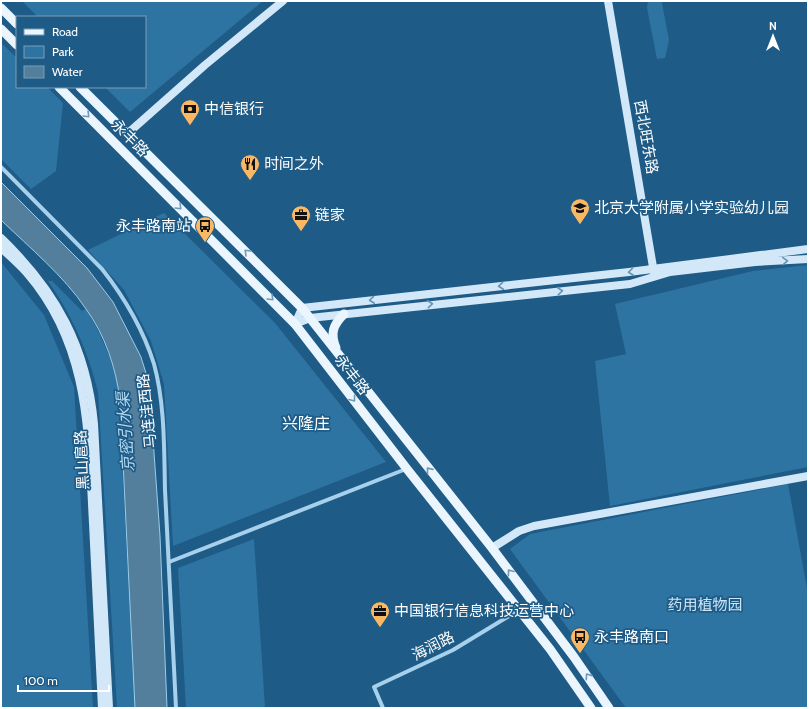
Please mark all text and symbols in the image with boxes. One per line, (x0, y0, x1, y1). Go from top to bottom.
legend (16, 16, 146, 88)
north arrow (753, 16, 793, 56)
text: N (769, 19, 777, 33)
text: Road (52, 24, 78, 39)
text: Park (52, 44, 74, 59)
text: Water (52, 64, 83, 79)
bank icon: 中信银行 (179, 98, 201, 126)
street label: 西北旺东路 (631, 98, 661, 176)
place label: 中信银行 (204, 100, 264, 118)
one-way arrow (82, 110, 90, 118)
street label: 永丰路 (108, 116, 152, 160)
restaurant icon: 时间之外 (239, 153, 261, 181)
place label: 时间之外 (264, 155, 324, 173)
school or university icon: 北京大学附属小学实验幼儿园 (569, 197, 591, 225)
place label: 北京大学附属小学实验幼儿园 (594, 199, 789, 217)
one-way arrow (174, 202, 182, 209)
office icon: 链家 (290, 204, 312, 232)
place label: 链家 (315, 206, 345, 224)
bus stop icon: 永丰路南站 (194, 215, 216, 243)
place label: 永丰路南站 (116, 217, 191, 235)
one-way arrow (244, 249, 252, 257)
one-way arrow (782, 256, 788, 265)
one-way arrow (627, 267, 634, 276)
one-way arrow (498, 281, 504, 290)
one-way arrow (557, 287, 563, 296)
one-way arrow (266, 293, 274, 301)
one-way arrow (369, 295, 375, 304)
one-way arrow (427, 300, 433, 309)
street label: 永丰路 (331, 352, 373, 398)
street label: 马连洼西路 (134, 373, 160, 449)
water label: 京密引水渠 (113, 389, 138, 473)
one-way arrow (348, 394, 355, 401)
district label: 兴隆庄 (282, 414, 330, 433)
street label: 黑山扈路 (71, 430, 93, 490)
one-way arrow (427, 467, 434, 474)
one-way arrow (507, 569, 514, 576)
park label: 药用植物园 (667, 596, 743, 614)
office icon: 中国银行信息科技运营中心 (369, 600, 391, 628)
place label: 中国银行信息科技运营中心 (394, 602, 574, 620)
bus stop icon: 永丰路南口 (569, 626, 591, 654)
street label: 海润路 (409, 628, 457, 664)
place label: 永丰路南口 (594, 628, 669, 646)
scale bar (18, 667, 109, 693)
text: 100 m (24, 673, 58, 688)
one-way arrow (586, 673, 593, 680)

